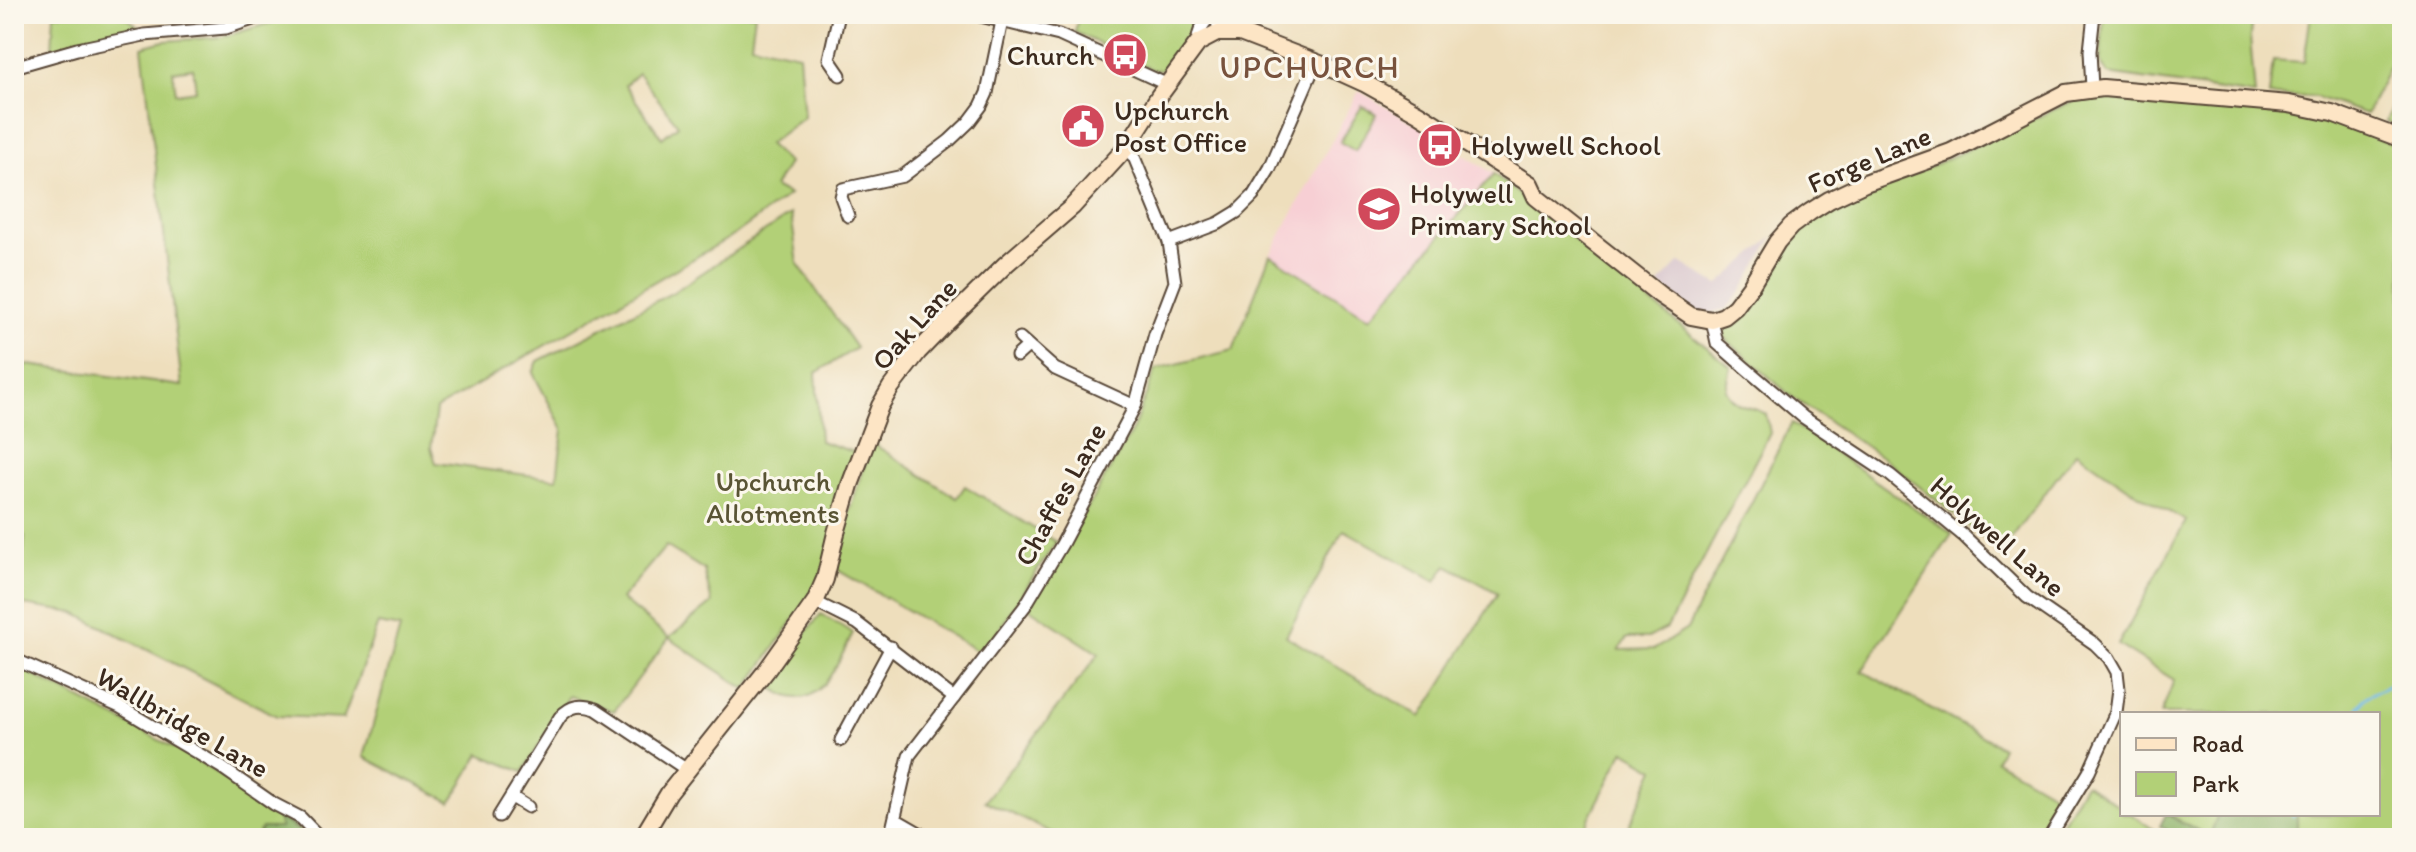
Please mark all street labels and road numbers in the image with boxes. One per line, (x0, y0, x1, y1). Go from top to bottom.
street label: Forge Lane (1802, 118, 1936, 200)
street label: Oak Lane (864, 271, 964, 377)
street label: Chaffes Lane (1007, 417, 1113, 571)
street label: Holywell Lane (1924, 468, 2072, 604)
street label: Wallbridge Lane (91, 659, 275, 785)

